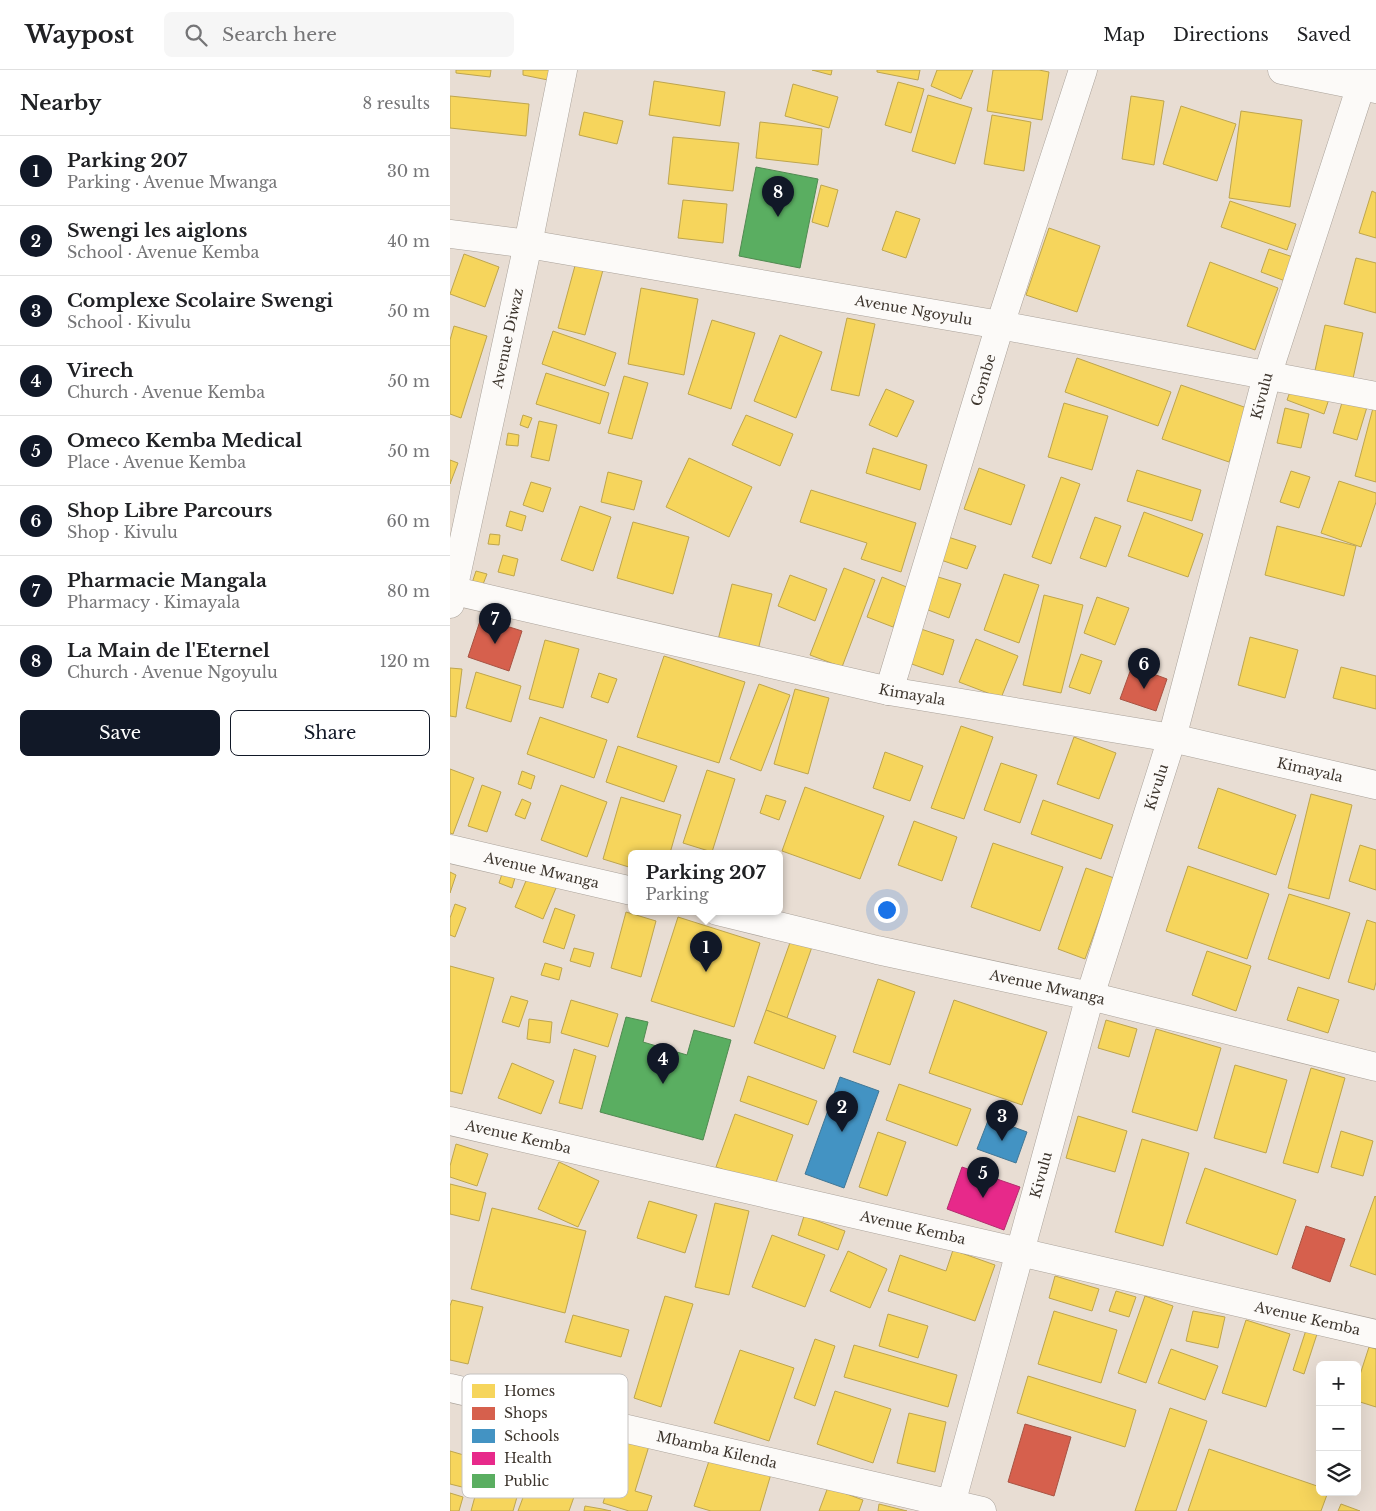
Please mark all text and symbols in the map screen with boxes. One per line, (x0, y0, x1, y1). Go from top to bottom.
search box (164, 12, 514, 57)
text: Waypost (25, 20, 134, 49)
icon: search (182, 21, 210, 49)
text: Search here (222, 23, 337, 46)
text: Map (1103, 24, 1145, 46)
text: Directions (1173, 24, 1269, 46)
text: Saved (1297, 24, 1351, 46)
text: Nearby (20, 90, 101, 116)
text: 8 results (363, 93, 430, 113)
text: Parking 207 (67, 149, 187, 172)
text: 1 (33, 161, 39, 181)
text: 30 m (387, 161, 430, 181)
text: Parking · Avenue Mwanga (67, 172, 277, 192)
pin: 8 (762, 176, 794, 217)
text: Swengi les aiglons (67, 219, 247, 242)
text: 2 (31, 231, 41, 251)
text: 40 m (387, 231, 430, 251)
text: School · Avenue Kemba (67, 242, 259, 262)
street label: Avenue Diwaz (488, 286, 527, 391)
text: Complexe Scolaire Swengi (67, 289, 333, 312)
street label: Avenue Ngoyulu (853, 291, 975, 329)
text: 3 (31, 301, 41, 321)
text: 50 m (388, 301, 430, 321)
text: School · Kivulu (67, 312, 191, 332)
street label: Gombe (967, 352, 1000, 408)
text: Virech (67, 359, 134, 382)
street label: Kivulu (1247, 370, 1277, 421)
text: 4 (31, 371, 41, 391)
text: 50 m (388, 371, 430, 391)
text: Church · Avenue Kemba (67, 382, 265, 402)
text: Omeco Kemba Medical (67, 429, 302, 452)
text: 5 (31, 441, 41, 461)
text: 50 m (388, 441, 430, 461)
text: Place · Avenue Kemba (67, 452, 246, 472)
text: Shop Libre Parcours (67, 499, 272, 522)
text: 6 (31, 511, 41, 531)
text: 60 m (387, 511, 430, 531)
text: Shop · Kivulu (67, 522, 178, 542)
text: Pharmacie Mangala (67, 569, 267, 592)
text: 7 (32, 581, 40, 601)
text: 80 m (387, 581, 430, 601)
text: Pharmacy · Kimayala (67, 592, 240, 612)
pin: 7 (479, 603, 511, 644)
text: La Main de l'Eternel (67, 639, 270, 662)
pin: 6 (1128, 648, 1160, 689)
text: 8 (31, 651, 41, 671)
text: 120 m (380, 651, 430, 671)
text: Church · Avenue Ngoyulu (67, 662, 278, 682)
street label: Kimayala (877, 680, 947, 709)
button: Save (20, 710, 220, 756)
button: Share (230, 710, 430, 756)
street label: Kimayala (1275, 754, 1345, 786)
street label: Kivulu (1141, 761, 1172, 812)
street label: Avenue Mwanga (481, 848, 601, 892)
popup (628, 850, 783, 915)
text: Parking 207 (645, 861, 766, 884)
text: Parking (645, 884, 709, 904)
your location (874, 897, 900, 923)
pin: 1 (690, 931, 722, 972)
street label: Avenue Mwanga (987, 965, 1107, 1008)
pin: 4 (647, 1043, 679, 1084)
pin: 2 (826, 1091, 858, 1132)
pin: 3 (986, 1100, 1018, 1141)
street label: Avenue Kemba (463, 1116, 573, 1158)
street label: Kivulu (1026, 1149, 1056, 1200)
pin: 5 (967, 1157, 999, 1198)
street label: Avenue Kemba (857, 1206, 968, 1248)
street label: Avenue Kemba (1252, 1297, 1362, 1339)
map controls (1316, 1361, 1361, 1496)
button: + (1316, 1361, 1361, 1406)
legend (462, 1374, 628, 1498)
text: Homes (504, 1382, 555, 1400)
text: Shops (504, 1404, 548, 1422)
button: − (1316, 1406, 1361, 1451)
text: Schools (504, 1427, 559, 1445)
street label: Mbamba Kilenda (655, 1427, 779, 1472)
text: Health (504, 1449, 552, 1467)
button: layers (1316, 1451, 1361, 1496)
text: Public (504, 1472, 549, 1490)

